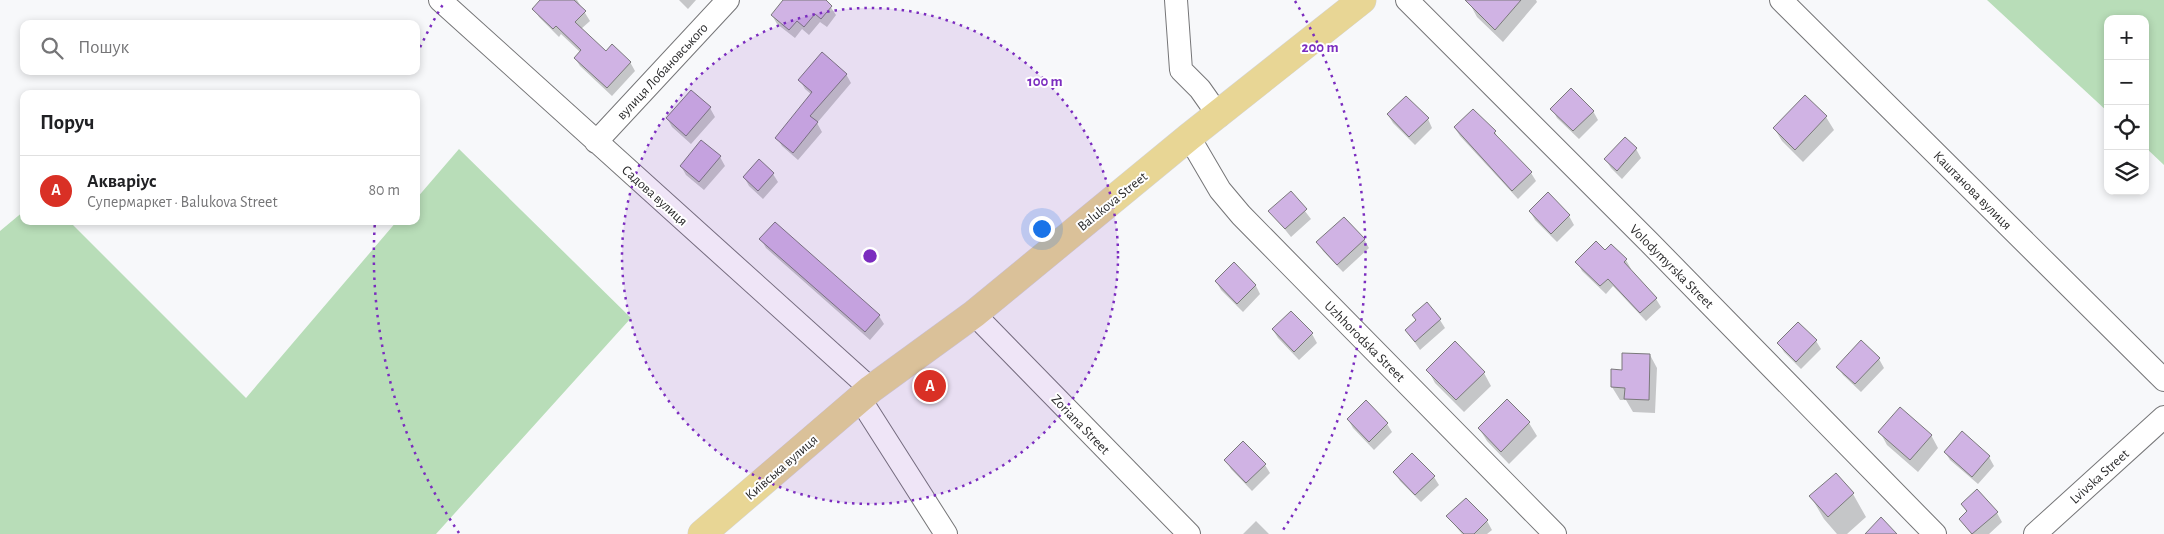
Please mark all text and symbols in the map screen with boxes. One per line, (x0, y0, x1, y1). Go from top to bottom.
map controls (2104, 15, 2149, 195)
button: + (2104, 15, 2149, 60)
search box (20, 20, 420, 75)
street label: вулиця Лобановського (615, 21, 711, 123)
icon: search (38, 34, 66, 62)
text: Пошук (78, 38, 129, 57)
text: 200 m (1301, 40, 1339, 55)
button: − (2104, 60, 2149, 105)
text: 100 m (1027, 74, 1063, 89)
button: locate (2104, 105, 2149, 150)
text: Поруч (40, 112, 94, 133)
street label: Каштанова вулиця (1930, 149, 2014, 233)
button: layers (2104, 150, 2149, 195)
street label: Садова вулиця (619, 163, 690, 229)
street label: Balukova Street (1075, 169, 1150, 234)
text: Акваріус (87, 172, 157, 191)
text: A (51, 182, 61, 198)
text: 80 m (369, 182, 400, 198)
text: Супермаркет · Balukova Street (87, 194, 278, 210)
your location (1029, 216, 1055, 242)
street label: Volodymyrska Street (1627, 222, 1716, 312)
centre of rings (861, 247, 879, 265)
street label: Uzhhorodska Street (1321, 299, 1408, 385)
pin: A (914, 367, 946, 405)
street label: Zoriana Street (1049, 392, 1112, 458)
street label: Київська вулиця (743, 433, 821, 503)
street label: Lvivska Street (2068, 447, 2132, 507)

